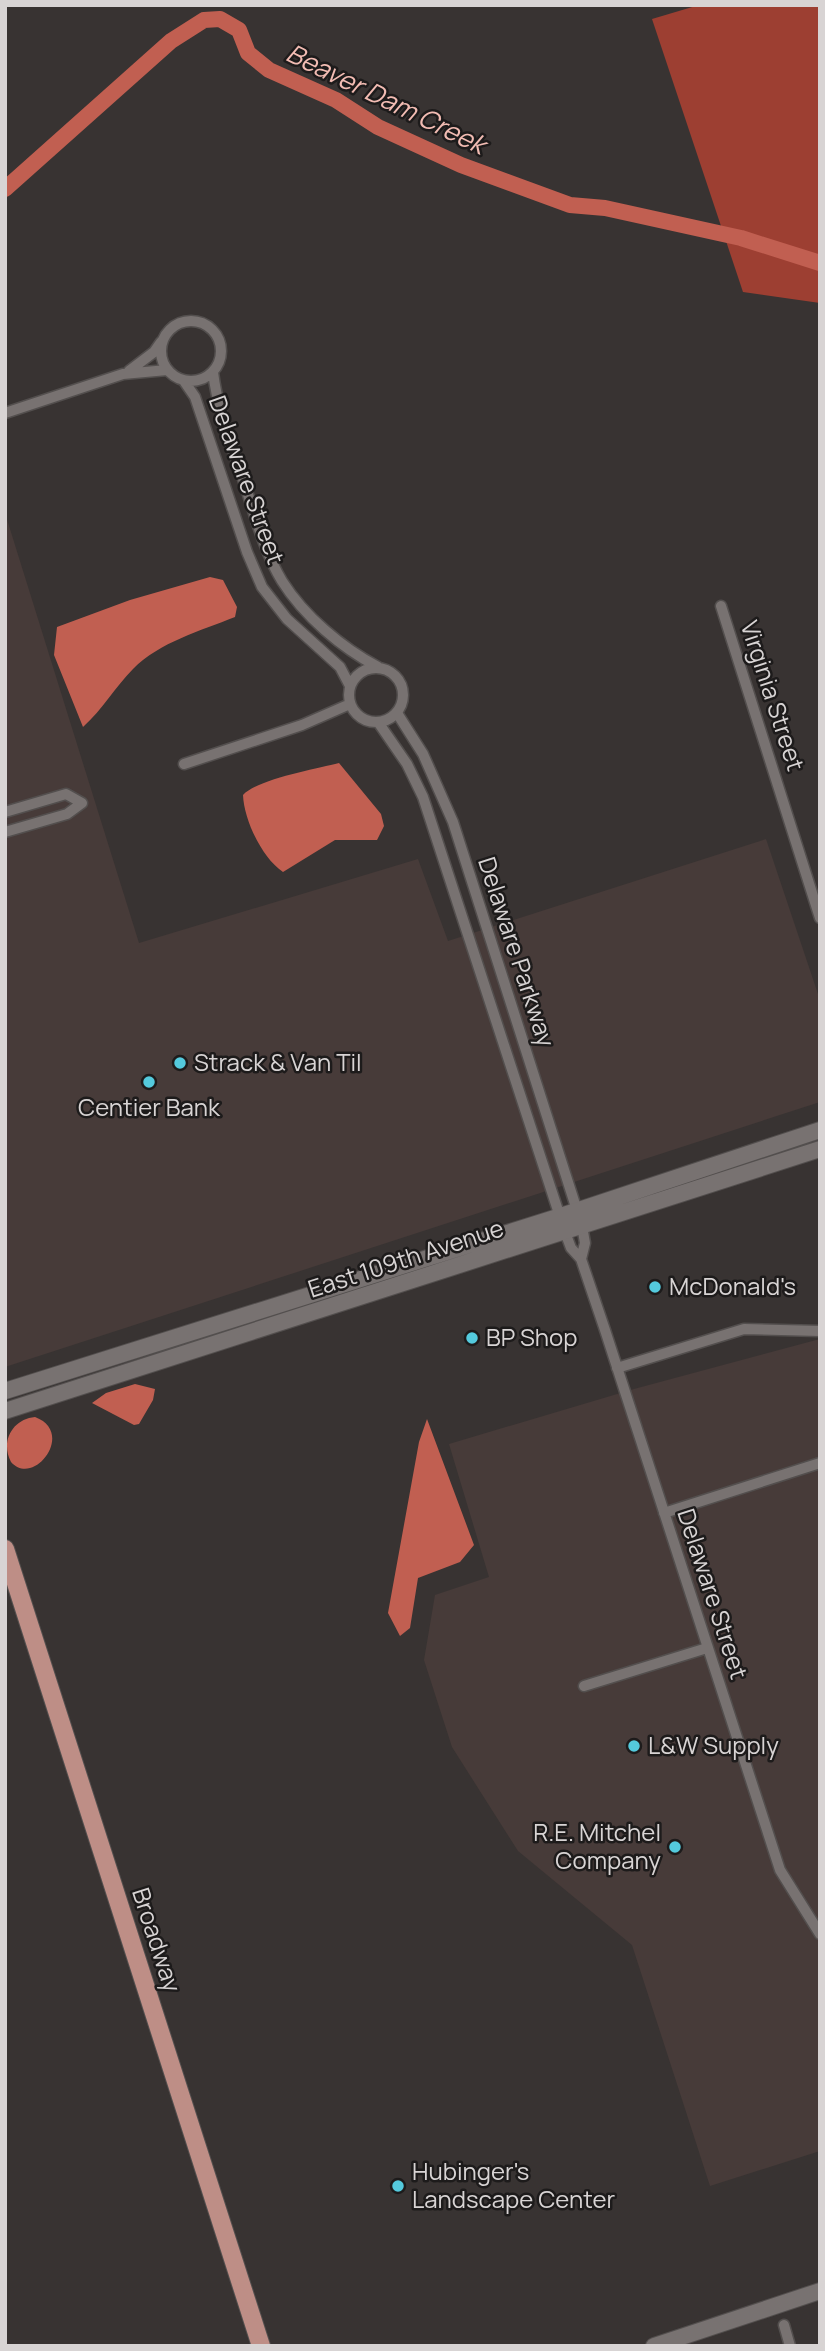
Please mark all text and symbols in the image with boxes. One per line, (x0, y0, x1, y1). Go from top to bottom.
water label: Beaver Dam Creek (281, 34, 496, 164)
street label: Delaware Street (202, 391, 293, 568)
street label: Virginia Street (734, 616, 813, 775)
street label: Delaware Parkway (471, 852, 564, 1051)
place label: Strack & Van Til (194, 1045, 362, 1078)
marker: Strack & Van Til (172, 1055, 188, 1071)
marker: Centier Bank (141, 1074, 157, 1090)
place label: Centier Bank (78, 1090, 221, 1123)
street label: East 109th Avenue (304, 1210, 508, 1305)
place label: McDonald's (669, 1269, 796, 1302)
marker: McDonald's (647, 1279, 663, 1295)
place label: BP Shop (486, 1320, 577, 1353)
marker: BP Shop (464, 1330, 480, 1346)
street label: Delaware Street (670, 1504, 757, 1683)
place label: L&W Supply (648, 1728, 779, 1761)
marker: L&W Supply (626, 1738, 642, 1754)
place label: R.E. Mitchel Company (533, 1815, 661, 1876)
marker: R.E. Mitchel Company (667, 1839, 683, 1855)
street label: Broadway (125, 1883, 190, 1996)
place label: Hubinger's Landscape Center (412, 2154, 615, 2215)
marker: Hubinger's Landscape Center (390, 2178, 406, 2194)

